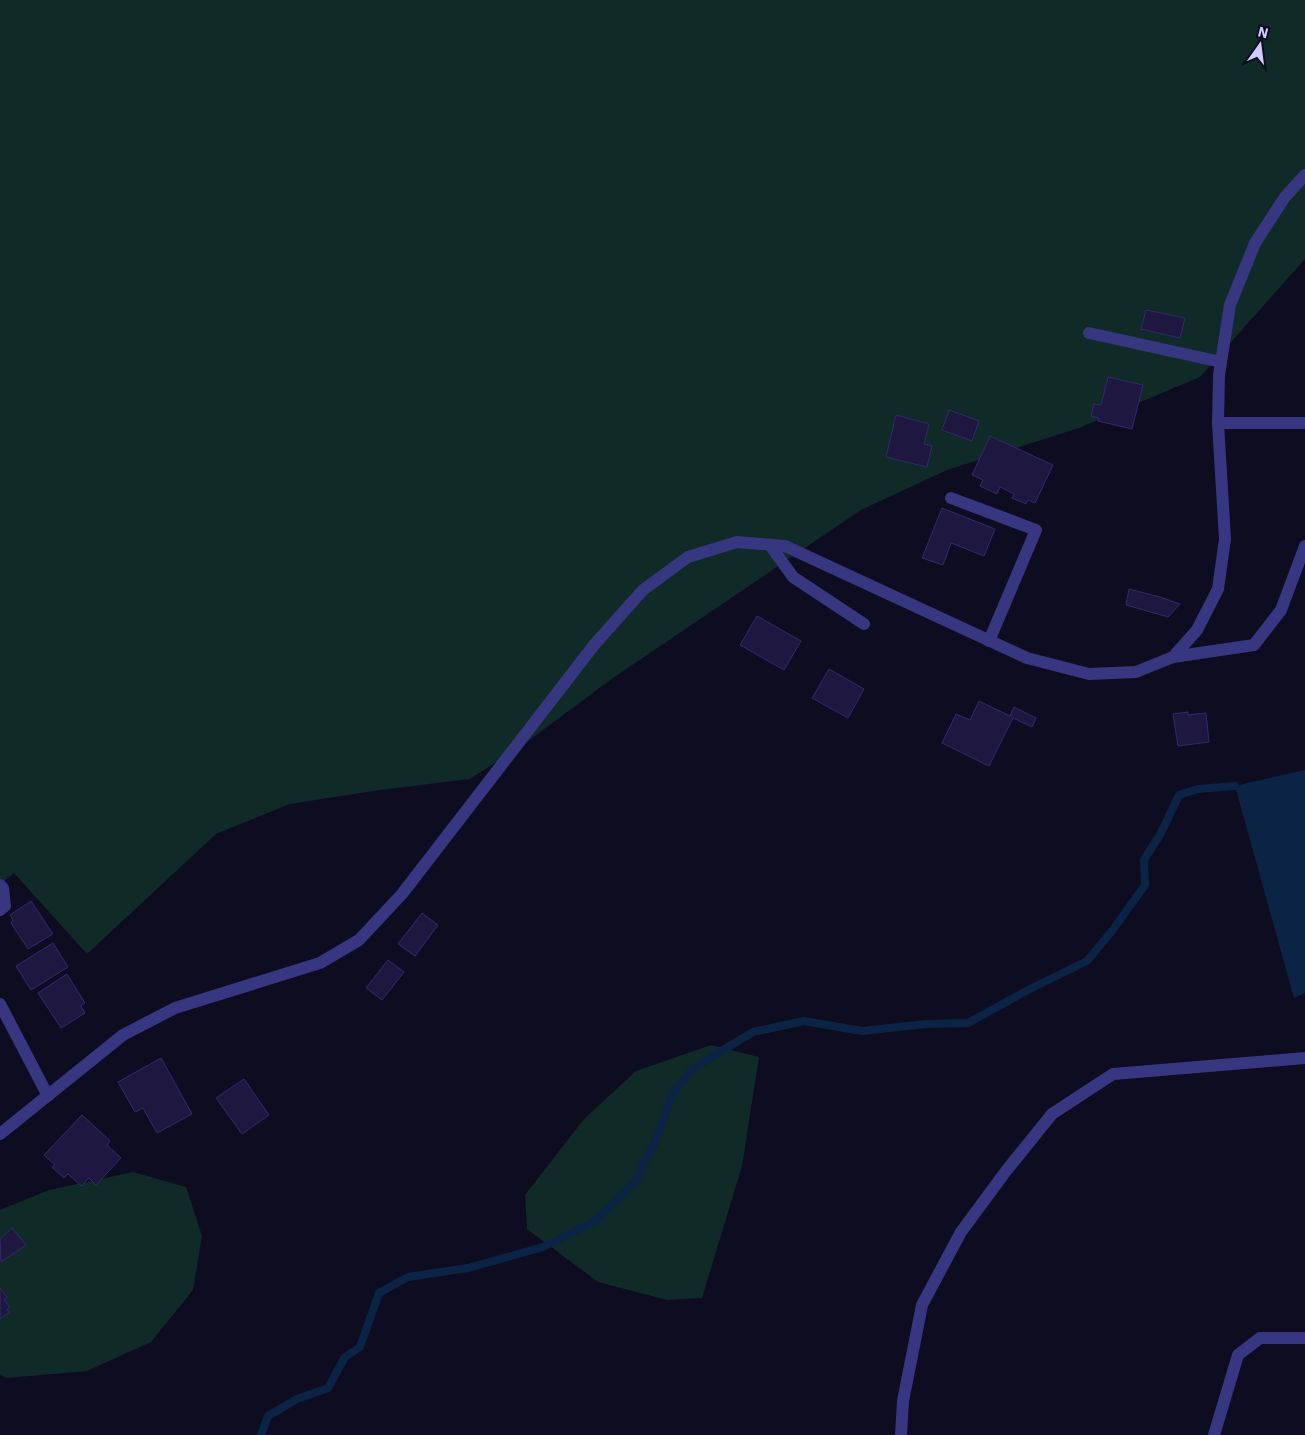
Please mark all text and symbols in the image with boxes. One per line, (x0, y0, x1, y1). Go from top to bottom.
north arrow (1235, 20, 1285, 70)
text: N (1256, 22, 1270, 42)

